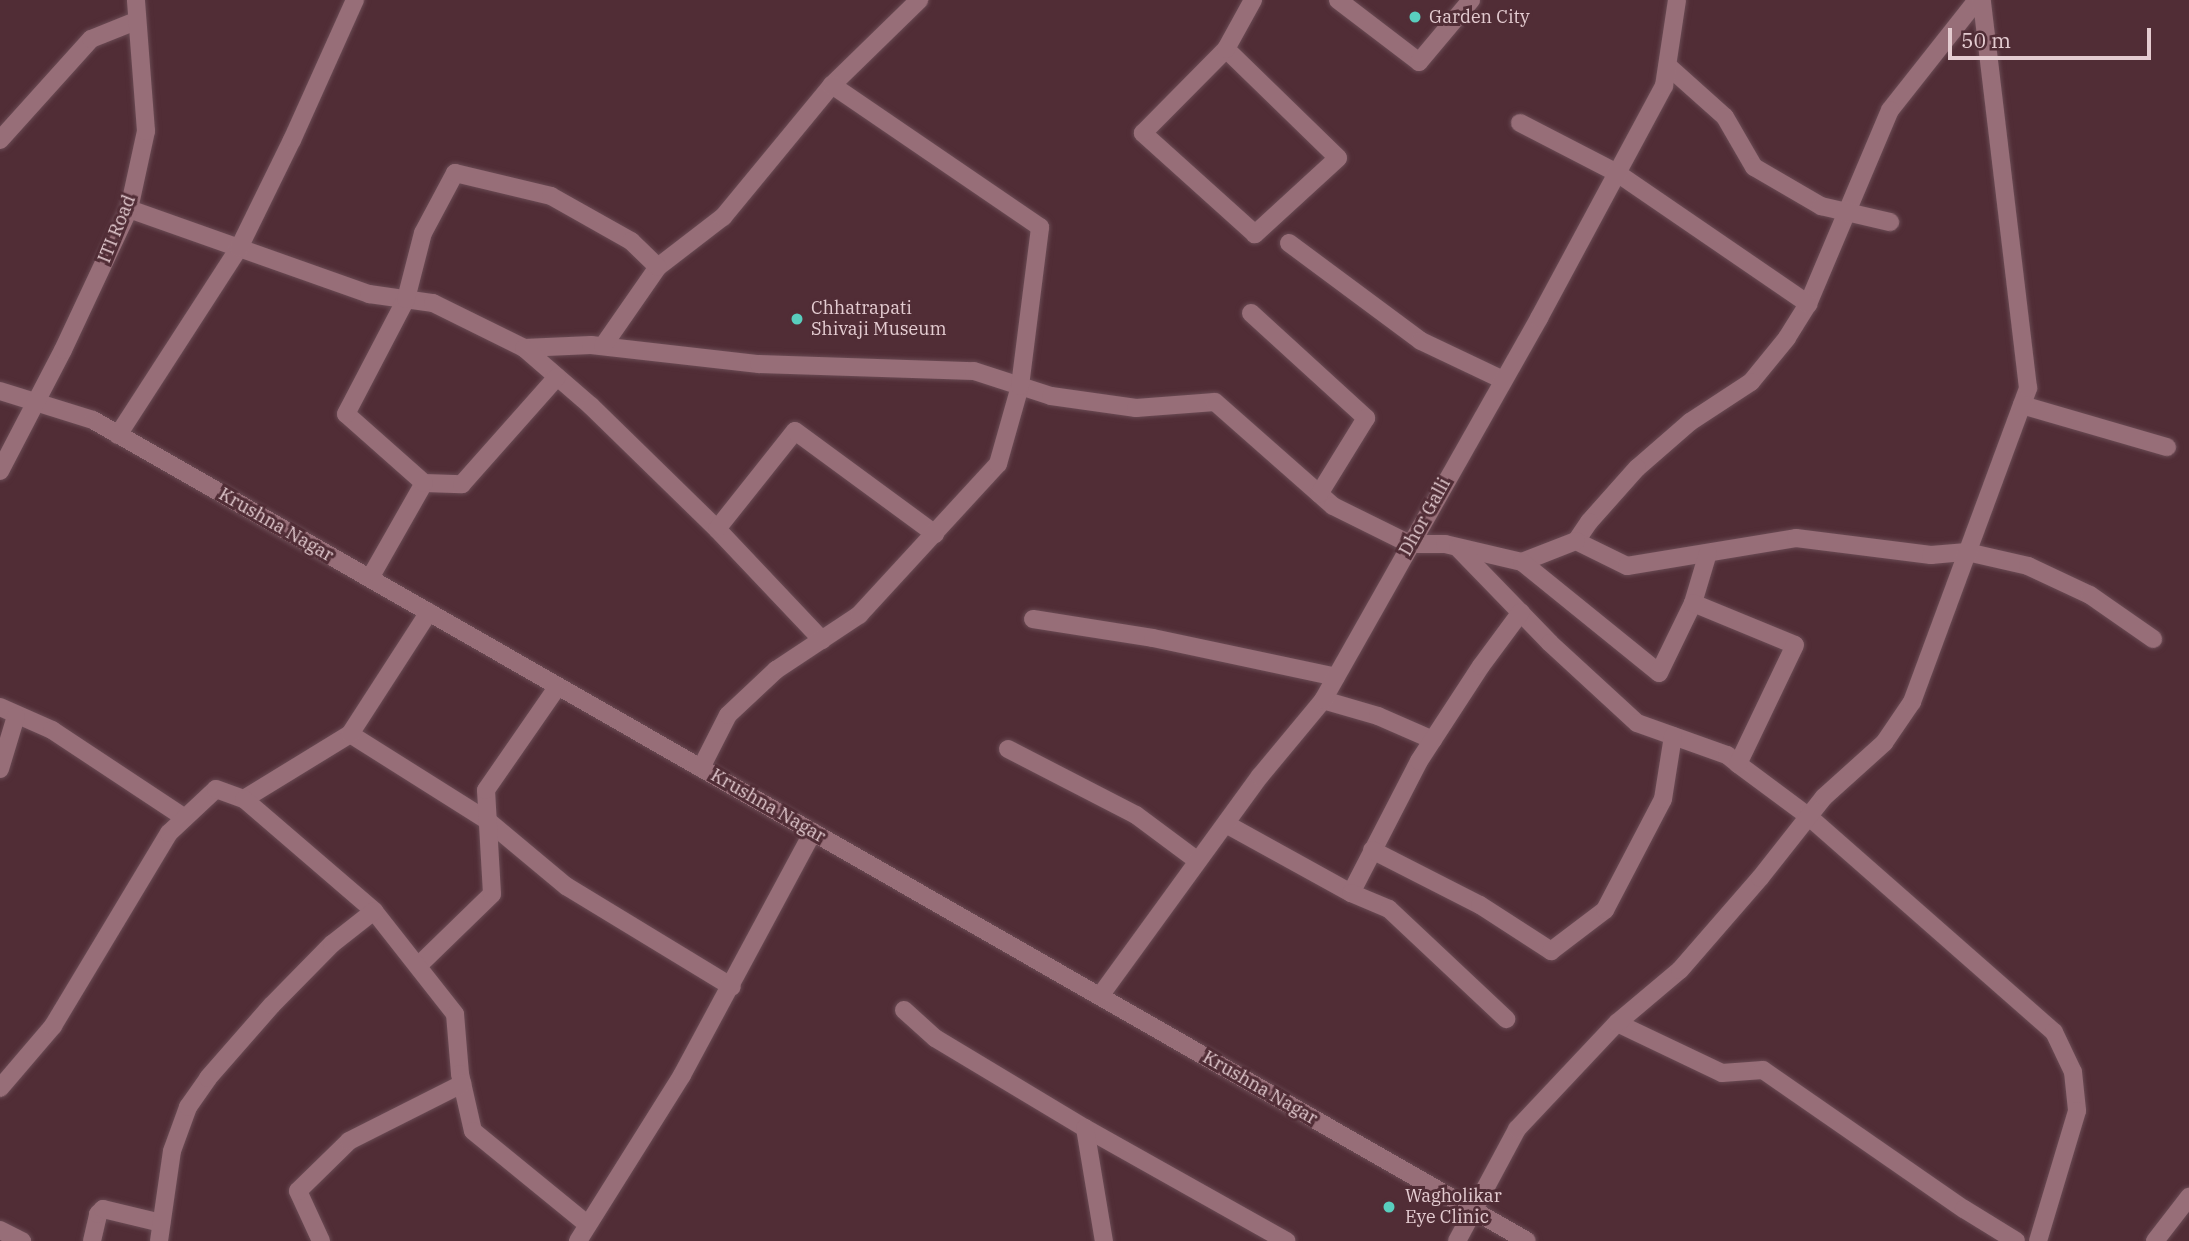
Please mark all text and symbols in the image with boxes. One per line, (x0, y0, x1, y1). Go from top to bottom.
place label: Garden City (1429, 6, 1530, 28)
marker: Garden City (1407, 9, 1423, 25)
scale bar (1951, 14, 2154, 58)
text: 50 m (1961, 26, 2011, 54)
street label: ITI Road (94, 192, 140, 266)
place label: Chhatrapati Shivaji Museum (811, 298, 947, 340)
marker: Chhatrapati Shivaji Museum (789, 311, 805, 327)
street label: Dhor Galli (1395, 474, 1455, 560)
street label: Krushna Nagar (215, 483, 337, 567)
street label: Krushna Nagar (707, 764, 829, 848)
street label: Krushna Nagar (1199, 1046, 1321, 1130)
place label: Wagholikar Eye Clinic (1405, 1186, 1502, 1228)
marker: Wagholikar Eye Clinic (1379, 1197, 1399, 1217)

